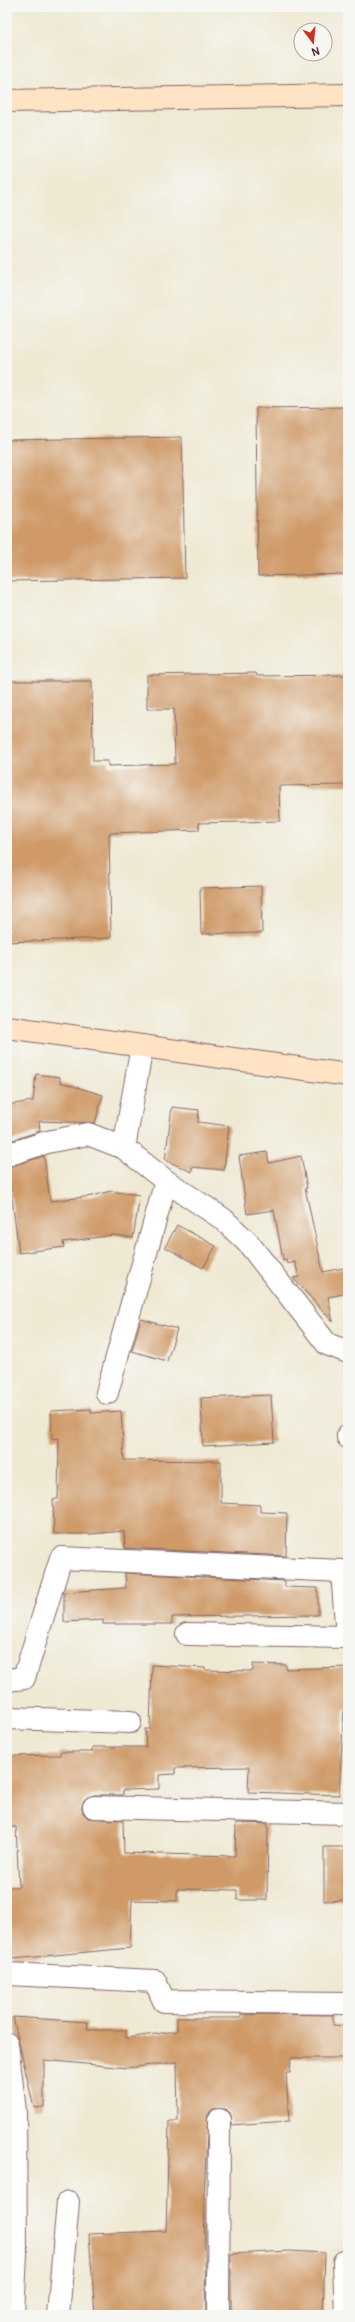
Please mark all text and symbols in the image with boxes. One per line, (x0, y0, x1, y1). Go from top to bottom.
north arrow (293, 22, 333, 62)
text: N (310, 44, 321, 59)

